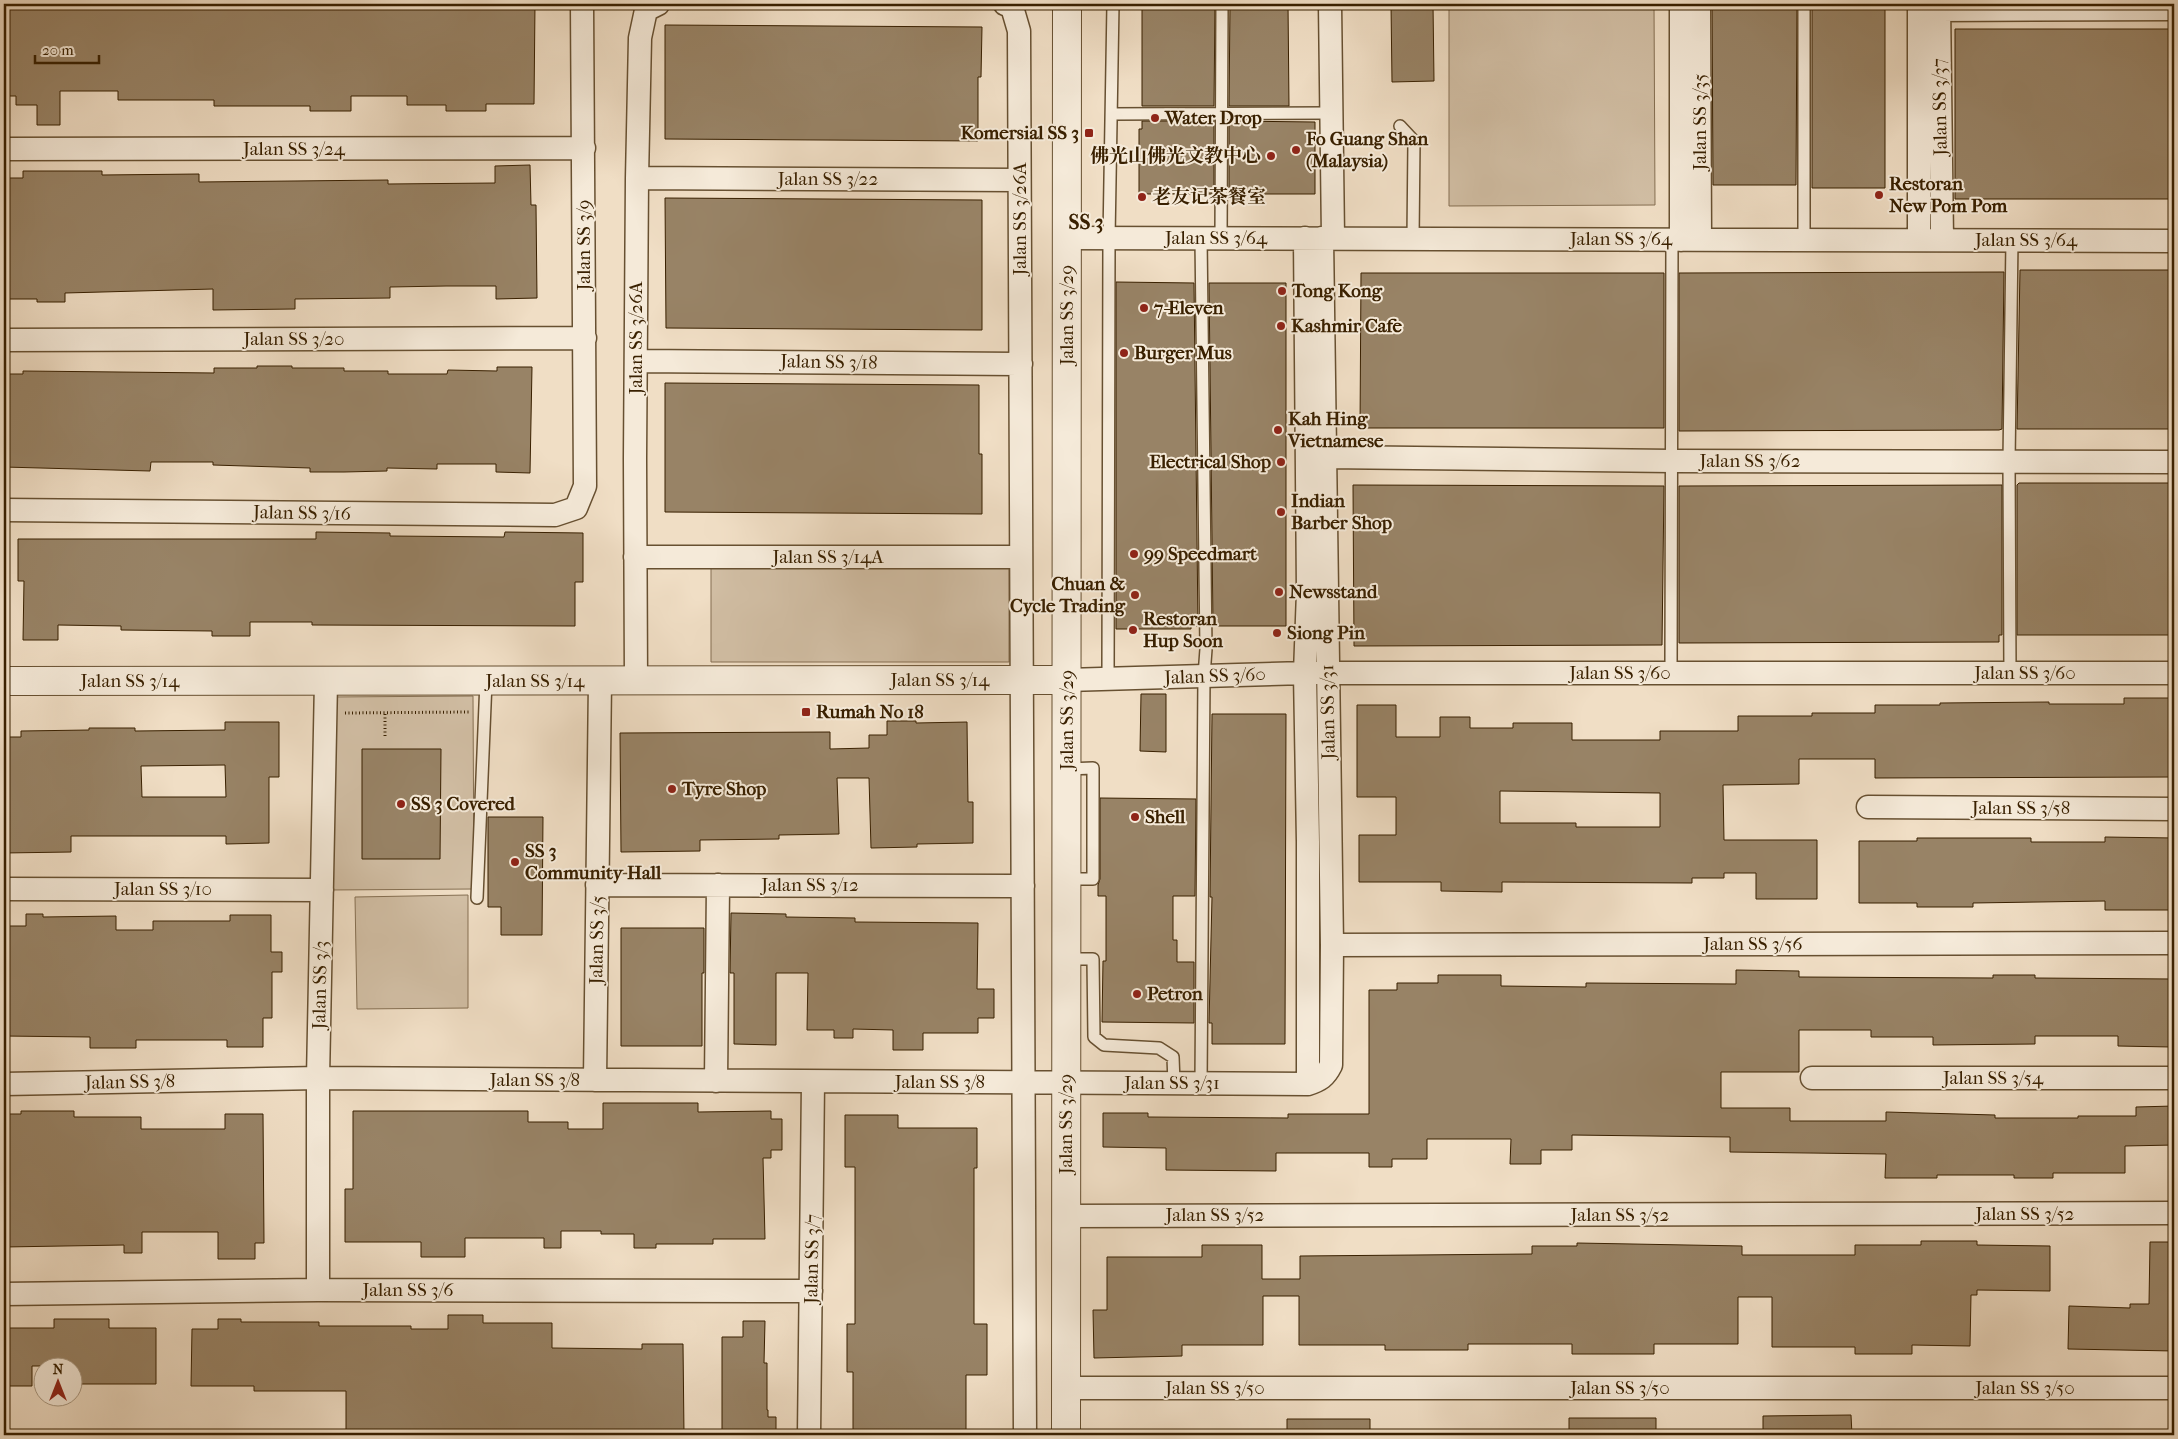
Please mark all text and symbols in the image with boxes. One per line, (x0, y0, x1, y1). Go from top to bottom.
scale bar (35, 32, 99, 64)
text: 20 m (42, 41, 74, 59)
street label: Jalan SS 3/37 (1928, 58, 1952, 158)
street label: Jalan SS 3/35 (1689, 74, 1711, 172)
place label: Water Drop (1164, 107, 1262, 129)
marker: Water Drop (1149, 112, 1161, 124)
place label: Komersial SS 3 (961, 122, 1079, 144)
marker: Komersial SS 3 (1083, 127, 1095, 139)
place label: Fo Guang Shan (Malaysia) (1305, 128, 1429, 172)
street label: Jalan SS 3/24 (241, 138, 346, 160)
marker: Fo Guang Shan (Malaysia) (1290, 144, 1302, 156)
place label: 佛光山佛光文教中心 (1090, 145, 1261, 167)
marker: 佛光山佛光文教中心 (1265, 150, 1277, 162)
street label: Jalan SS 3/26A (1009, 162, 1031, 278)
street label: Jalan SS 3/22 (776, 168, 878, 190)
place label: Restoran New Pom Pom (1889, 173, 2008, 217)
place label: 老友记茶餐室 (1152, 186, 1266, 208)
marker: Restoran New Pom Pom (1873, 189, 1885, 201)
marker: 老友记茶餐室 (1136, 191, 1148, 203)
street label: Jalan SS 3/9 (573, 200, 595, 292)
district label: SS 3 (1069, 210, 1103, 234)
street label: Jalan SS 3/64 (1163, 227, 1268, 249)
street label: Jalan SS 3/64 (1568, 228, 1673, 250)
street label: Jalan SS 3/64 (1973, 229, 2078, 251)
street label: Jalan SS 3/29 (1056, 265, 1078, 367)
place label: Tong Kong (1291, 280, 1383, 302)
street label: Jalan SS 3/26A (625, 281, 647, 397)
marker: Tong Kong (1276, 285, 1288, 297)
place label: 7-Eleven (1153, 297, 1225, 319)
marker: 7-Eleven (1138, 302, 1150, 314)
place label: Kashmir Cafe (1291, 315, 1403, 337)
marker: Kashmir Cafe (1275, 320, 1287, 332)
street label: Jalan SS 3/20 (241, 328, 345, 350)
place label: Burger Mus (1134, 342, 1232, 364)
marker: Burger Mus (1118, 347, 1130, 359)
street label: Jalan SS 3/18 (778, 350, 878, 374)
place label: Kah Hing Vietnamese (1287, 408, 1384, 452)
marker: Kah Hing Vietnamese (1272, 424, 1284, 436)
street label: Jalan SS 3/62 (1698, 450, 1801, 472)
place label: Electrical Shop (1149, 451, 1271, 473)
marker: Electrical Shop (1275, 456, 1287, 468)
place label: Indian Barber Shop (1291, 490, 1392, 534)
street label: Jalan SS 3/16 (251, 501, 352, 525)
marker: Indian Barber Shop (1275, 506, 1287, 518)
place label: 99 Speedmart (1143, 543, 1257, 565)
street label: Jalan SS 3/14A (770, 546, 884, 568)
marker: 99 Speedmart (1128, 548, 1140, 560)
place label: Chuan & Cycle Trading (1010, 573, 1126, 617)
place label: Newsstand (1289, 581, 1378, 603)
marker: Newsstand (1273, 586, 1285, 598)
marker: Chuan & Cycle Trading (1129, 589, 1141, 601)
place label: Restoran Hup Soon (1143, 608, 1224, 652)
place label: Siong Pin (1287, 622, 1366, 644)
marker: Restoran Hup Soon (1127, 624, 1139, 636)
marker: Siong Pin (1271, 627, 1283, 639)
street label: Jalan SS 3/60 (1567, 662, 1671, 684)
street label: Jalan SS 3/60 (1972, 662, 2076, 684)
street label: Jalan SS 3/60 (1162, 663, 1266, 689)
street label: Jalan SS 3/31 (1316, 664, 1340, 762)
street label: Jalan SS 3/14 (889, 669, 990, 691)
street label: Jalan SS 3/14 (79, 670, 180, 692)
street label: Jalan SS 3/14 (484, 670, 585, 692)
street label: Jalan SS 3/29 (1056, 670, 1078, 772)
place label: Rumah No 18 (816, 701, 924, 723)
marker: Rumah No 18 (800, 706, 812, 718)
place label: Tyre Shop (681, 778, 766, 800)
marker: Tyre Shop (666, 783, 678, 795)
place label: SS 3 Covered (411, 793, 516, 815)
street label: Jalan SS 3/58 (1970, 797, 2070, 819)
marker: SS 3 Covered (395, 798, 407, 810)
place label: Shell (1145, 806, 1186, 828)
marker: Shell (1129, 811, 1141, 823)
place label: SS 3 Community Hall (525, 840, 662, 884)
marker: SS 3 Community Hall (509, 856, 521, 868)
street label: Jalan SS 3/12 (759, 874, 859, 896)
street label: Jalan SS 3/10 (112, 878, 212, 900)
street label: Jalan SS 3/5 (585, 895, 609, 987)
street label: Jalan SS 3/56 (1701, 933, 1803, 955)
street label: Jalan SS 3/3 (308, 941, 332, 1031)
place label: Petron (1147, 983, 1204, 1005)
marker: Petron (1131, 988, 1143, 1000)
street label: Jalan SS 3/54 (1941, 1067, 2044, 1089)
street label: Jalan SS 3/8 (488, 1069, 580, 1091)
street label: Jalan SS 3/8 (83, 1070, 175, 1094)
street label: Jalan SS 3/8 (893, 1071, 985, 1093)
street label: Jalan SS 3/31 (1122, 1072, 1220, 1094)
street label: Jalan SS 3/29 (1055, 1074, 1077, 1176)
street label: Jalan SS 3/52 (1974, 1203, 2075, 1225)
street label: Jalan SS 3/52 (1164, 1204, 1265, 1226)
street label: Jalan SS 3/52 (1569, 1204, 1670, 1226)
street label: Jalan SS 3/7 (800, 1214, 824, 1306)
street label: Jalan SS 3/6 (360, 1279, 454, 1301)
north arrow (32, 1356, 82, 1406)
text: N (53, 1361, 64, 1378)
street label: Jalan SS 3/50 (1163, 1377, 1265, 1399)
street label: Jalan SS 3/50 (1568, 1377, 1670, 1399)
street label: Jalan SS 3/50 (1973, 1377, 2075, 1399)

